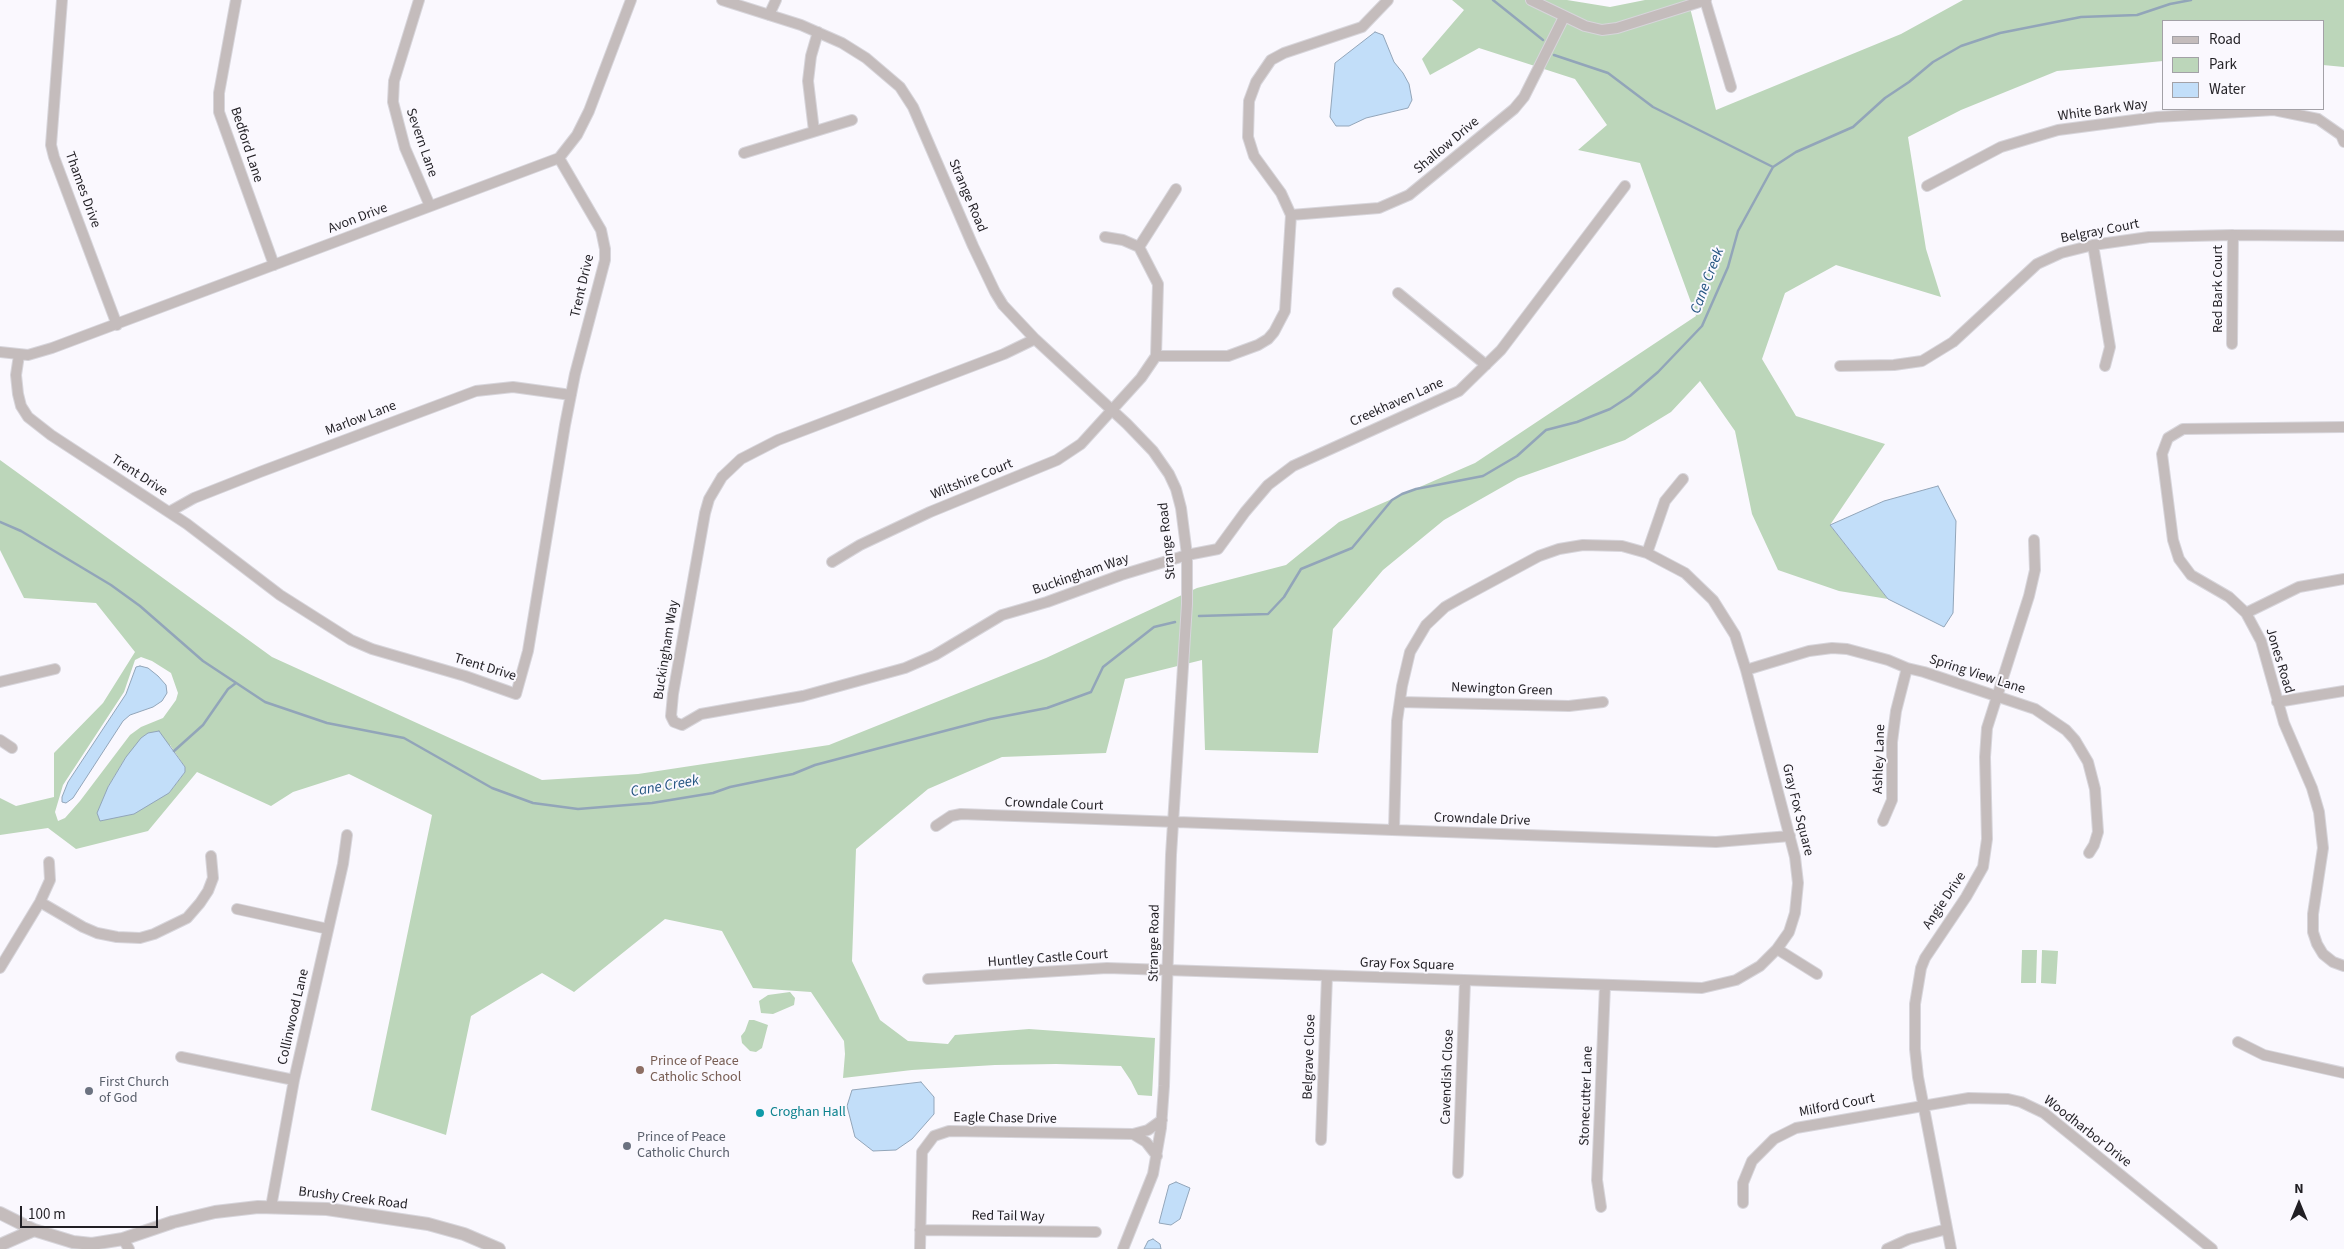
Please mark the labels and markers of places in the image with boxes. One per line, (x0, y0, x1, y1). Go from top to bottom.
place label: Prince of Peace Catholic School (650, 1054, 741, 1086)
marker: Prince of Peace Catholic School (634, 1064, 646, 1076)
place label: First Church of God (99, 1075, 169, 1108)
marker: First Church of God (83, 1085, 95, 1097)
place label: Croghan Hall (770, 1105, 846, 1121)
marker: Croghan Hall (754, 1107, 766, 1119)
place label: Prince of Peace Catholic Church (637, 1130, 730, 1162)
marker: Prince of Peace Catholic Church (621, 1140, 633, 1152)

